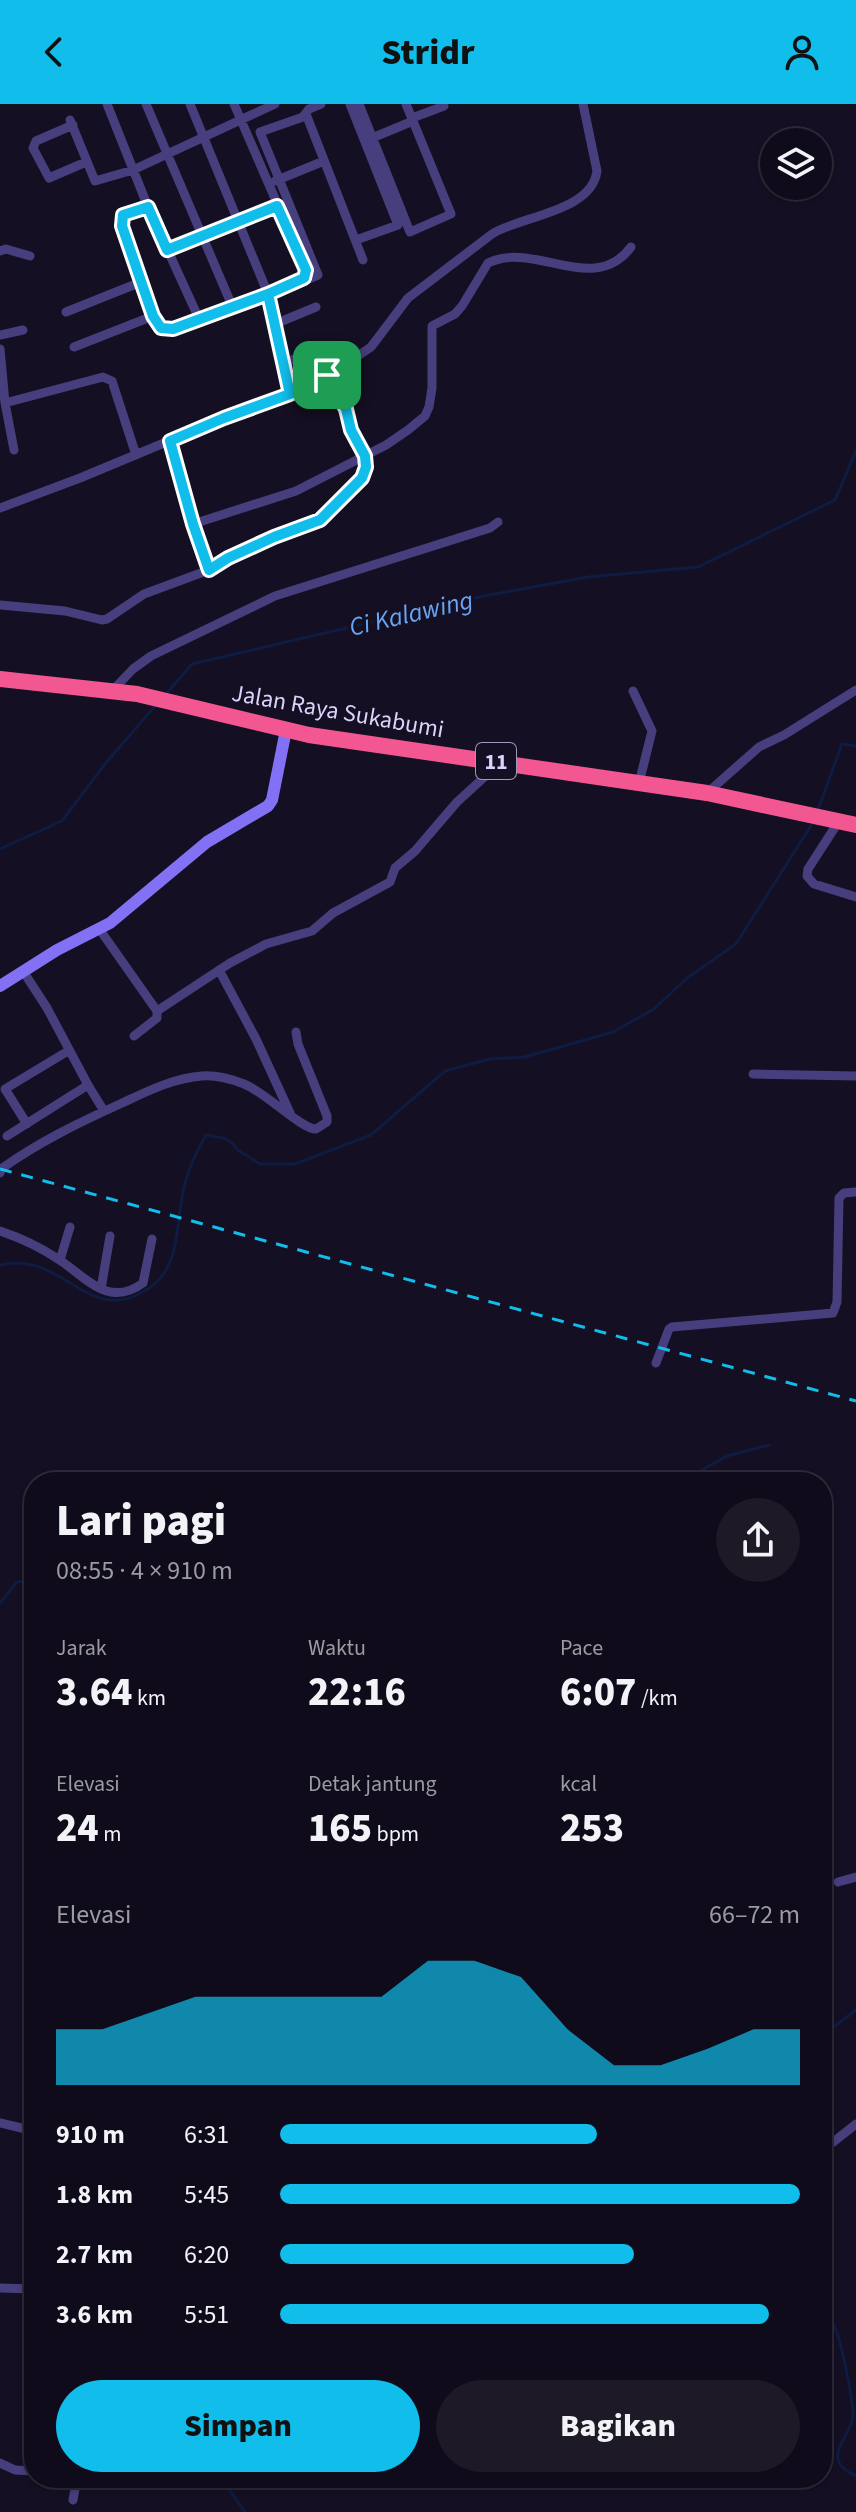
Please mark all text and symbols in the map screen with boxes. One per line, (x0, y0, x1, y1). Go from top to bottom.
text: Stridr (381, 27, 475, 78)
icon: back (32, 30, 76, 74)
icon: person (780, 30, 824, 74)
map controls (760, 128, 832, 200)
button: layers (760, 128, 832, 200)
pin (293, 341, 361, 409)
icon: arrive (305, 353, 349, 397)
water label: Ci Kalawing (345, 581, 477, 646)
street label: Jalan Raya Sukabumi (229, 676, 447, 747)
road number: 11 (476, 743, 516, 779)
text: Lari pagi (56, 1490, 226, 1553)
button: share (716, 1498, 800, 1582)
text: 08:55 · 4 × 910 m (56, 1552, 233, 1589)
text: Jarak (56, 1632, 107, 1664)
text: Waktu (308, 1632, 366, 1664)
text: Pace (560, 1632, 603, 1664)
text: 3.64 (56, 1664, 132, 1721)
text: 22:16 (308, 1664, 406, 1721)
text: 6:07 (560, 1664, 636, 1721)
text: km (132, 1682, 166, 1714)
text: /km (636, 1682, 678, 1714)
text: Elevasi (56, 1768, 120, 1800)
text: Detak jantung (308, 1768, 437, 1800)
text: kcal (560, 1768, 597, 1800)
text: 24 (56, 1800, 99, 1857)
text: 165 (308, 1800, 372, 1857)
text: 253 (560, 1800, 624, 1857)
text: m (99, 1818, 121, 1850)
text: bpm (372, 1818, 419, 1850)
text: Elevasi (56, 1896, 131, 1933)
text: 66–72 m (709, 1896, 800, 1933)
text: 910 m (56, 2116, 125, 2153)
text: 6:31 (184, 2116, 229, 2153)
text: 1.8 km (56, 2176, 133, 2213)
text: 5:45 (184, 2176, 229, 2213)
text: 2.7 km (56, 2236, 133, 2273)
text: 6:20 (184, 2236, 229, 2273)
text: 3.6 km (56, 2296, 133, 2333)
text: 5:51 (184, 2296, 229, 2333)
button: Simpan (56, 2380, 420, 2472)
button: Bagikan (436, 2380, 800, 2472)

